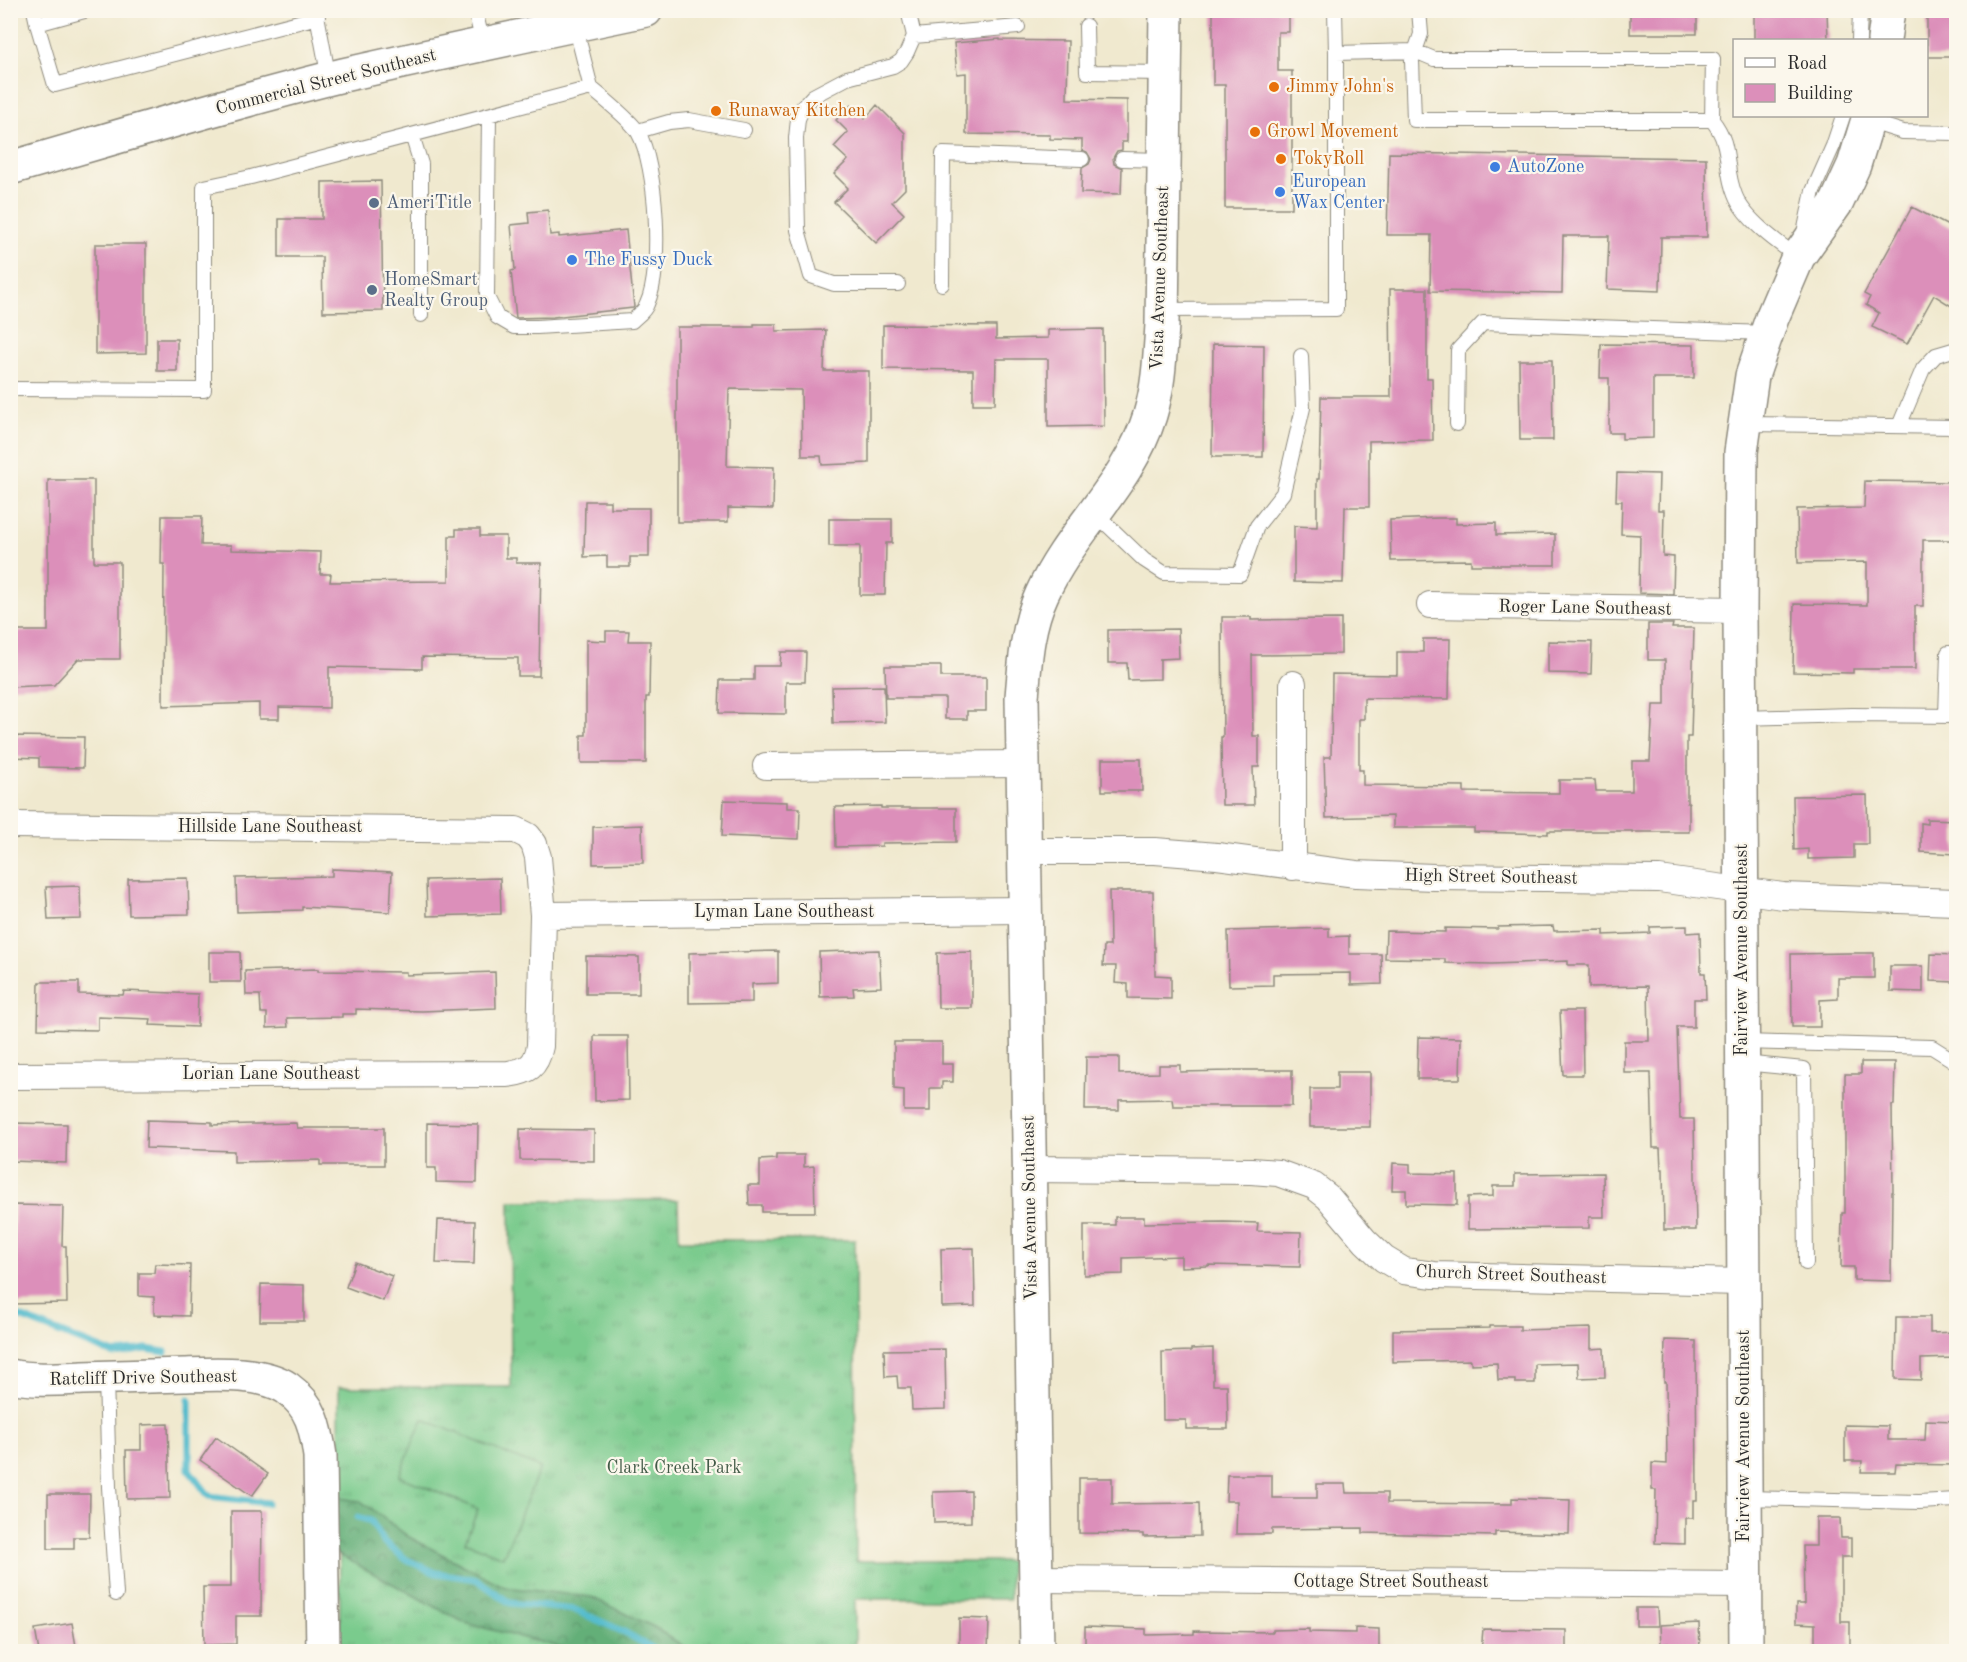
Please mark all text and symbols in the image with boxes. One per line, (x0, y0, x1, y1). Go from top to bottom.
legend (1733, 39, 1928, 117)
street label: Commercial Street Southeast (214, 46, 438, 118)
text: Road (1787, 55, 1827, 73)
place label: Jimmy John's (1286, 78, 1394, 96)
marker: Jimmy John's (1267, 80, 1281, 94)
text: Building (1787, 85, 1853, 103)
place label: Runaway Kitchen (728, 102, 866, 120)
marker: Runaway Kitchen (709, 104, 723, 118)
place label: Growl Movement (1267, 123, 1399, 141)
marker: Growl Movement (1248, 125, 1262, 139)
place label: TokyRoll (1293, 150, 1364, 168)
marker: TokyRoll (1274, 152, 1288, 166)
place label: AutoZone (1507, 158, 1584, 176)
marker: AutoZone (1488, 160, 1502, 174)
place label: European Wax Center (1292, 173, 1386, 212)
street label: Vista Avenue Southeast (1148, 185, 1172, 371)
marker: European Wax Center (1273, 185, 1287, 199)
place label: AmeriTitle (386, 194, 472, 212)
marker: AmeriTitle (367, 196, 381, 210)
place label: The Fussy Duck (584, 251, 713, 269)
marker: The Fussy Duck (565, 253, 579, 267)
place label: HomeSmart Realty Group (384, 271, 488, 310)
marker: HomeSmart Realty Group (365, 283, 379, 297)
street label: Roger Lane Southeast (1498, 597, 1672, 619)
street label: Hillside Lane Southeast (177, 818, 363, 836)
street label: Fairview Avenue Southeast (1733, 843, 1751, 1057)
street label: High Street Southeast (1404, 866, 1578, 888)
street label: Lyman Lane Southeast (694, 903, 874, 921)
street label: Lorian Lane Southeast (182, 1065, 360, 1083)
street label: Vista Avenue Southeast (1019, 1115, 1041, 1301)
street label: Church Street Southeast (1415, 1263, 1607, 1287)
street label: Fairview Avenue Southeast (1735, 1329, 1753, 1543)
street label: Ratcliff Drive Southeast (49, 1367, 237, 1389)
park label: Clark Creek Park (606, 1459, 742, 1477)
street label: Cottage Street Southeast (1293, 1573, 1489, 1591)

